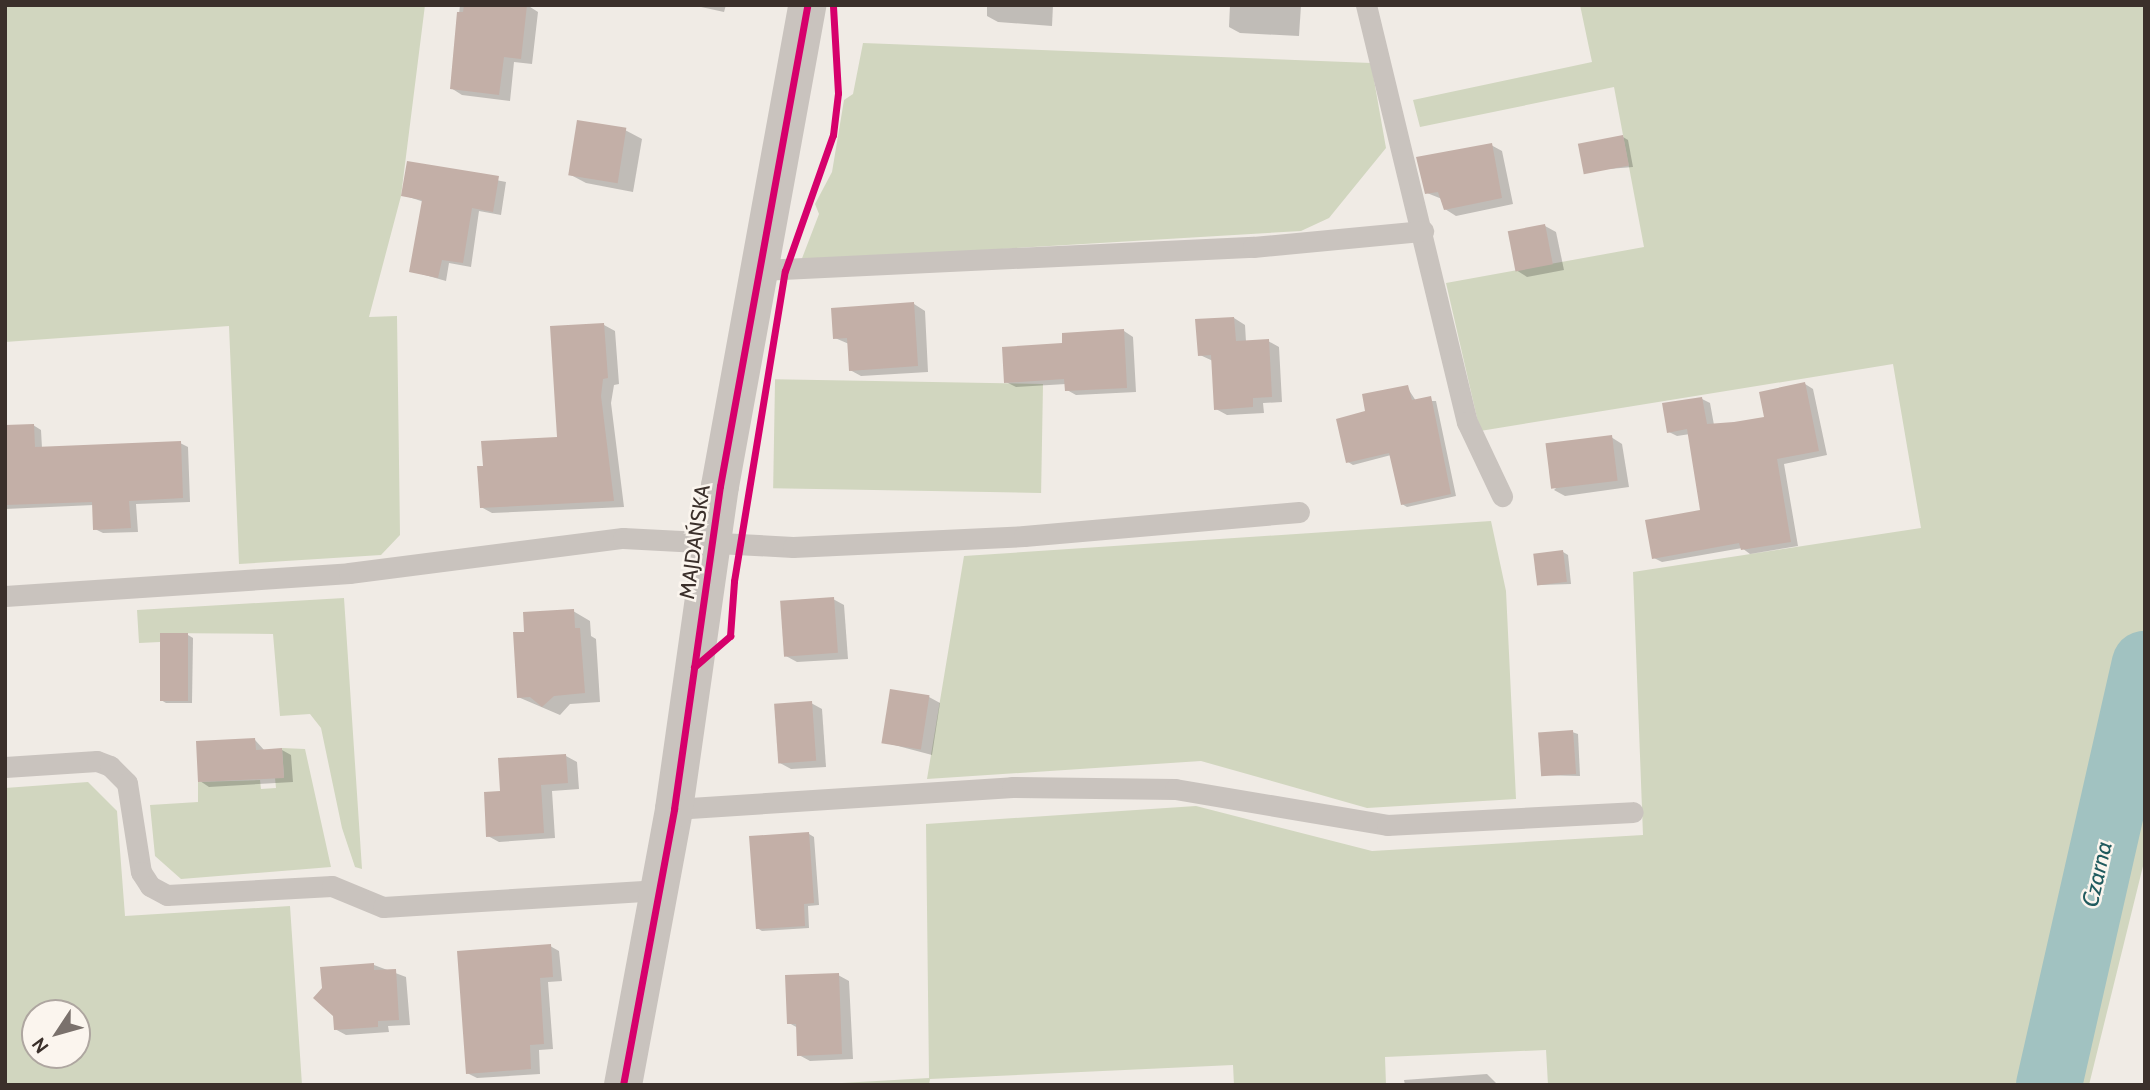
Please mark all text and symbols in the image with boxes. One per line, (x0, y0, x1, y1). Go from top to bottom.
street label: MAJDAŃSKA (675, 483, 715, 601)
water label: Czarna (2076, 838, 2118, 910)
north arrow (21, 999, 91, 1069)
text: N (27, 1033, 53, 1058)

